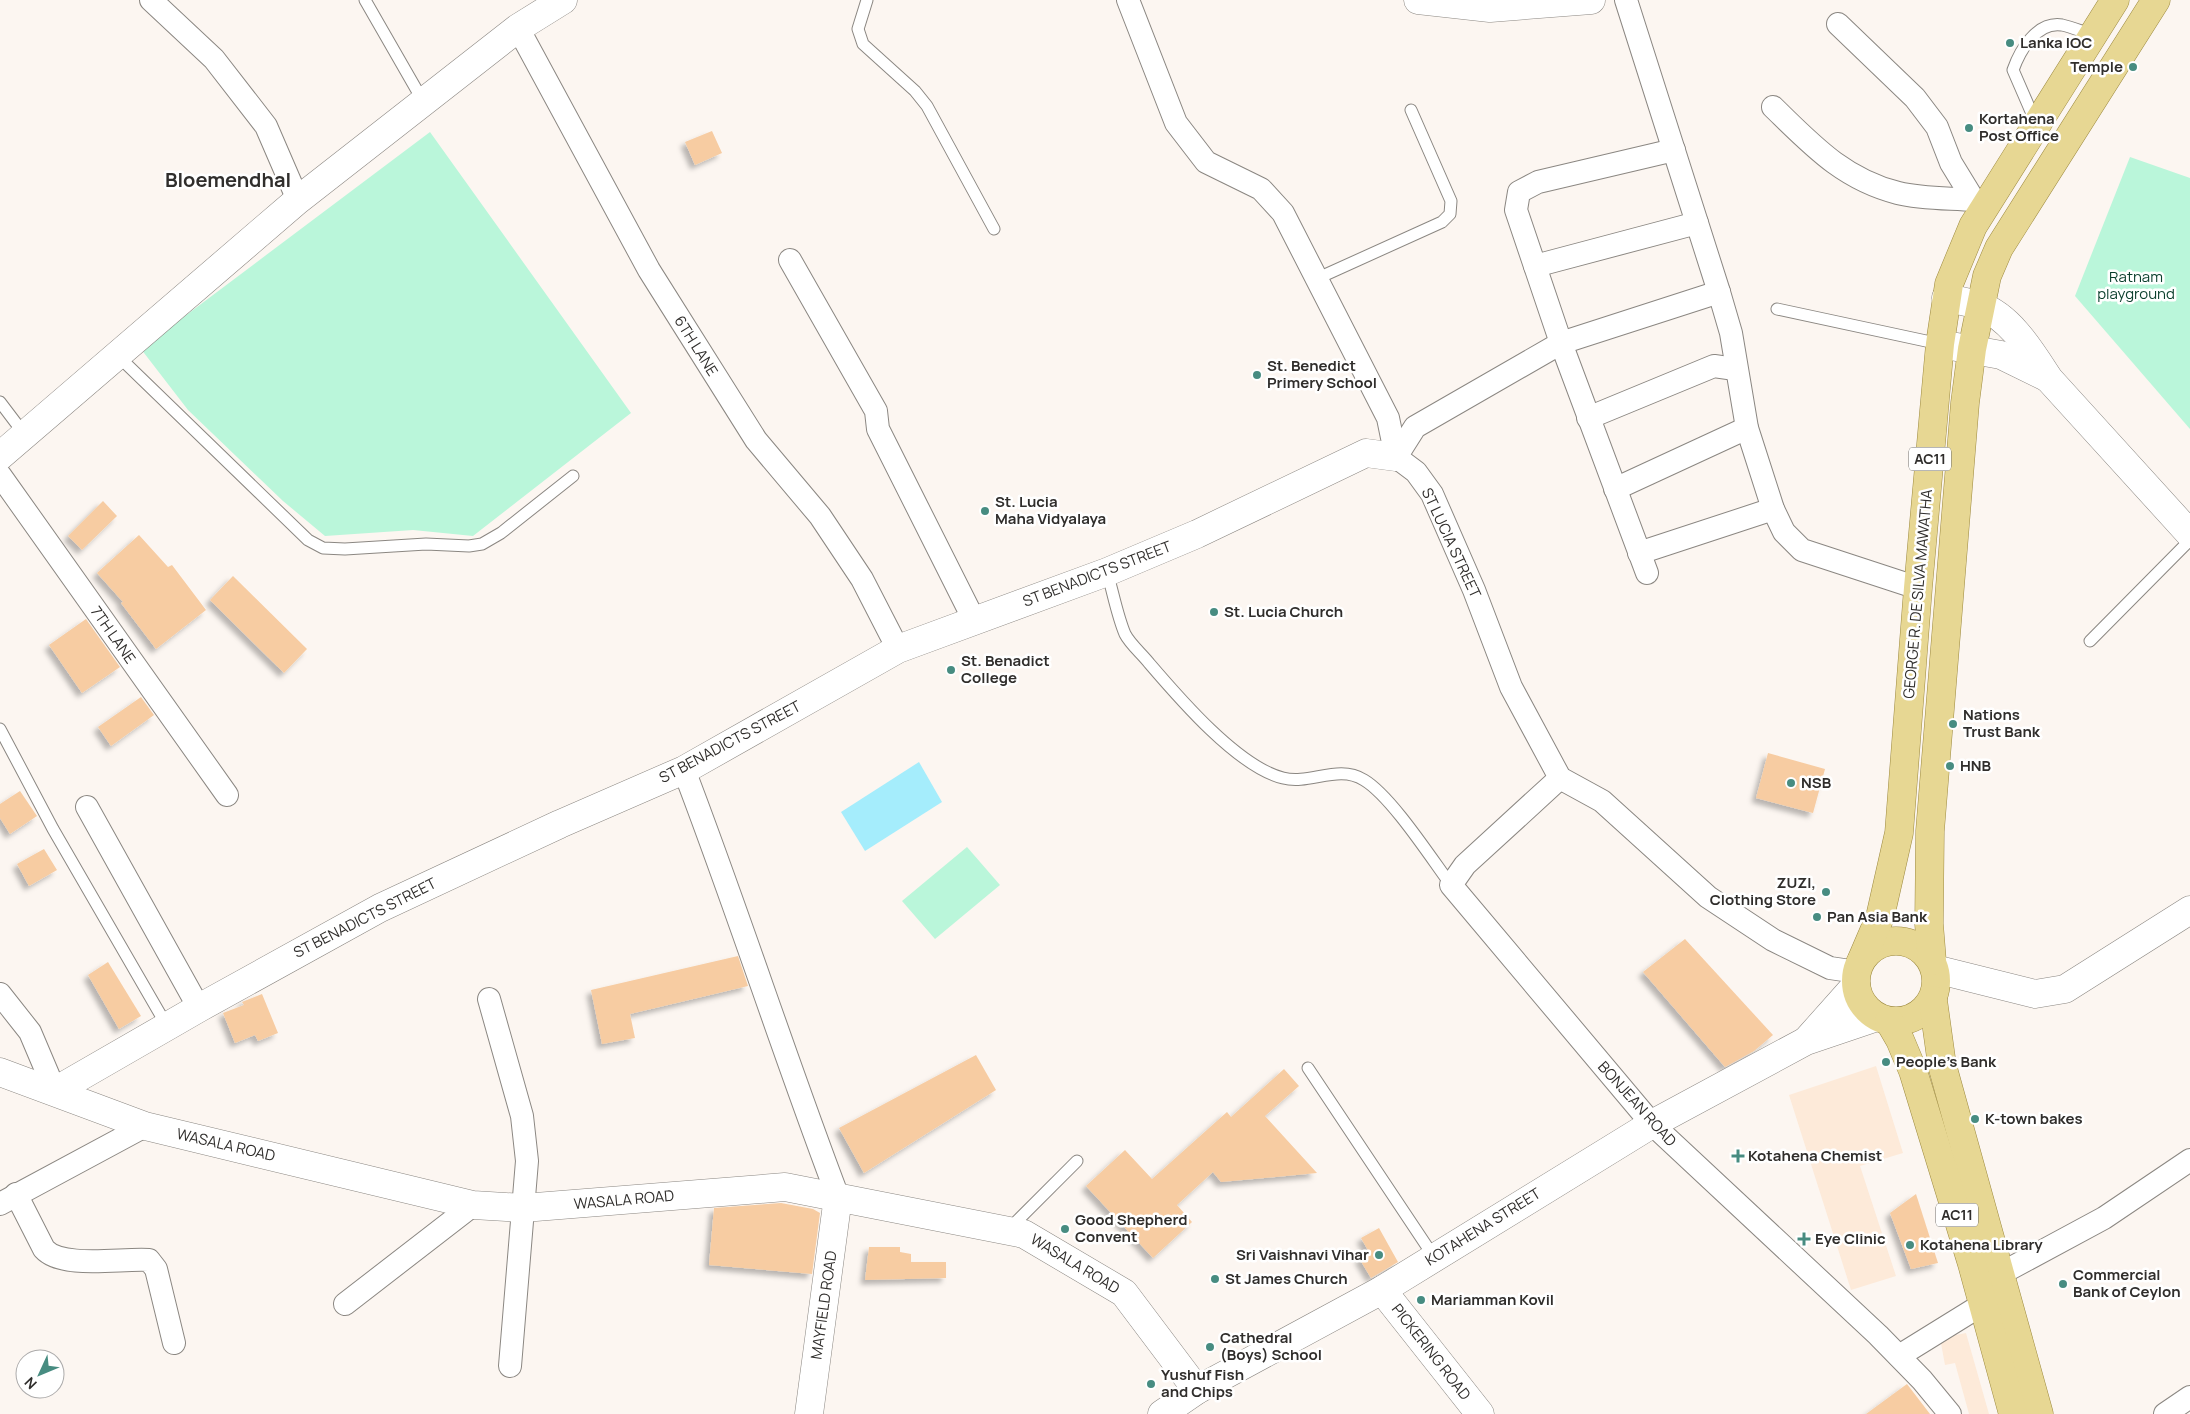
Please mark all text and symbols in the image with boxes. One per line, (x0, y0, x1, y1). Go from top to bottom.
place label: Lanka IOC (2020, 32, 2092, 53)
marker: Lanka IOC (2004, 37, 2016, 49)
place label: Temple (2070, 56, 2123, 77)
marker: Temple (2127, 61, 2139, 73)
place label: Kortahena Post Office (1979, 108, 2059, 146)
marker: Kortahena Post Office (1963, 122, 1975, 134)
district label: Bloemendhal (165, 166, 291, 193)
park label: Ratnam playground (2097, 266, 2175, 304)
street label: 6TH LANE (670, 312, 723, 380)
place label: St. Benedict Primery School (1267, 355, 1377, 393)
marker: St. Benedict Primery School (1251, 369, 1263, 381)
road number: AC11 (1909, 448, 1951, 470)
street label: ST LUCIA STREET (1417, 484, 1486, 601)
street label: GEORGE R. DE SILVA MAWATHA (1898, 488, 1937, 700)
place label: St. Lucia Maha Vidyalaya (995, 491, 1106, 529)
marker: St. Lucia Maha Vidyalaya (979, 505, 991, 517)
street label: ST BENADICTS STREET (1020, 535, 1174, 612)
place label: St. Lucia Church (1224, 601, 1343, 622)
street label: 7TH LANE (86, 602, 141, 668)
marker: St. Lucia Church (1208, 606, 1220, 618)
place label: St. Benadict College (961, 650, 1050, 688)
marker: St. Benadict College (945, 664, 957, 676)
street label: ST BENADICTS STREET (655, 695, 804, 788)
place label: Nations Trust Bank (1963, 704, 2041, 742)
marker: Nations Trust Bank (1947, 718, 1959, 730)
place label: HNB (1960, 755, 1992, 776)
marker: HNB (1944, 760, 1956, 772)
place label: NSB (1801, 772, 1832, 793)
marker: NSB (1785, 777, 1797, 789)
street label: ST BENADICTS STREET (290, 872, 440, 963)
place label: ZUZI, Clothing Store (1710, 872, 1816, 910)
marker: ZUZI, Clothing Store (1820, 886, 1832, 898)
place label: Pan Asia Bank (1827, 906, 1928, 927)
marker: Pan Asia Bank (1811, 911, 1823, 923)
place label: People's Bank (1896, 1051, 1997, 1072)
street label: BONJEAN ROAD (1593, 1056, 1681, 1151)
marker: People's Bank (1880, 1056, 1892, 1068)
place label: K-town bakes (1985, 1108, 2083, 1129)
marker: K-town bakes (1969, 1113, 1981, 1125)
street label: WASALA ROAD (175, 1123, 278, 1166)
place label: Kotahena Chemist (1748, 1145, 1882, 1166)
marker: Kotahena Chemist (1732, 1150, 1744, 1162)
street label: KOTAHENA STREET (1421, 1183, 1544, 1271)
street label: WASALA ROAD (573, 1185, 675, 1214)
road number: AC11 (1936, 1204, 1978, 1226)
place label: Good Shepherd Convent (1075, 1209, 1188, 1247)
marker: Good Shepherd Convent (1059, 1223, 1071, 1235)
place label: Eye Clinic (1815, 1228, 1886, 1249)
street label: WASALA ROAD (1027, 1229, 1124, 1299)
marker: Eye Clinic (1797, 1232, 1811, 1246)
place label: Kotahena Library (1920, 1234, 2043, 1255)
marker: Kotahena Library (1904, 1239, 1916, 1251)
place label: Sri Vaishnavi Vihar (1236, 1244, 1369, 1265)
street label: MAYFIELD ROAD (805, 1249, 842, 1361)
marker: Sri Vaishnavi Vihar (1373, 1249, 1385, 1261)
place label: Commercial Bank of Ceylon (2073, 1264, 2181, 1302)
place label: St James Church (1225, 1268, 1348, 1289)
marker: St James Church (1209, 1273, 1221, 1285)
marker: Commercial Bank of Ceylon (2057, 1278, 2069, 1290)
place label: Mariamman Kovil (1431, 1289, 1554, 1310)
marker: Mariamman Kovil (1415, 1294, 1427, 1306)
street label: PICKERING ROAD (1387, 1299, 1476, 1404)
place label: Cathedral (Boys) School (1220, 1327, 1322, 1365)
marker: Cathedral (Boys) School (1204, 1341, 1216, 1353)
north arrow (15, 1349, 65, 1399)
place label: Yushuf Fish and Chips (1161, 1364, 1244, 1402)
text: N (20, 1373, 41, 1394)
marker: Yushuf Fish and Chips (1145, 1378, 1157, 1390)

